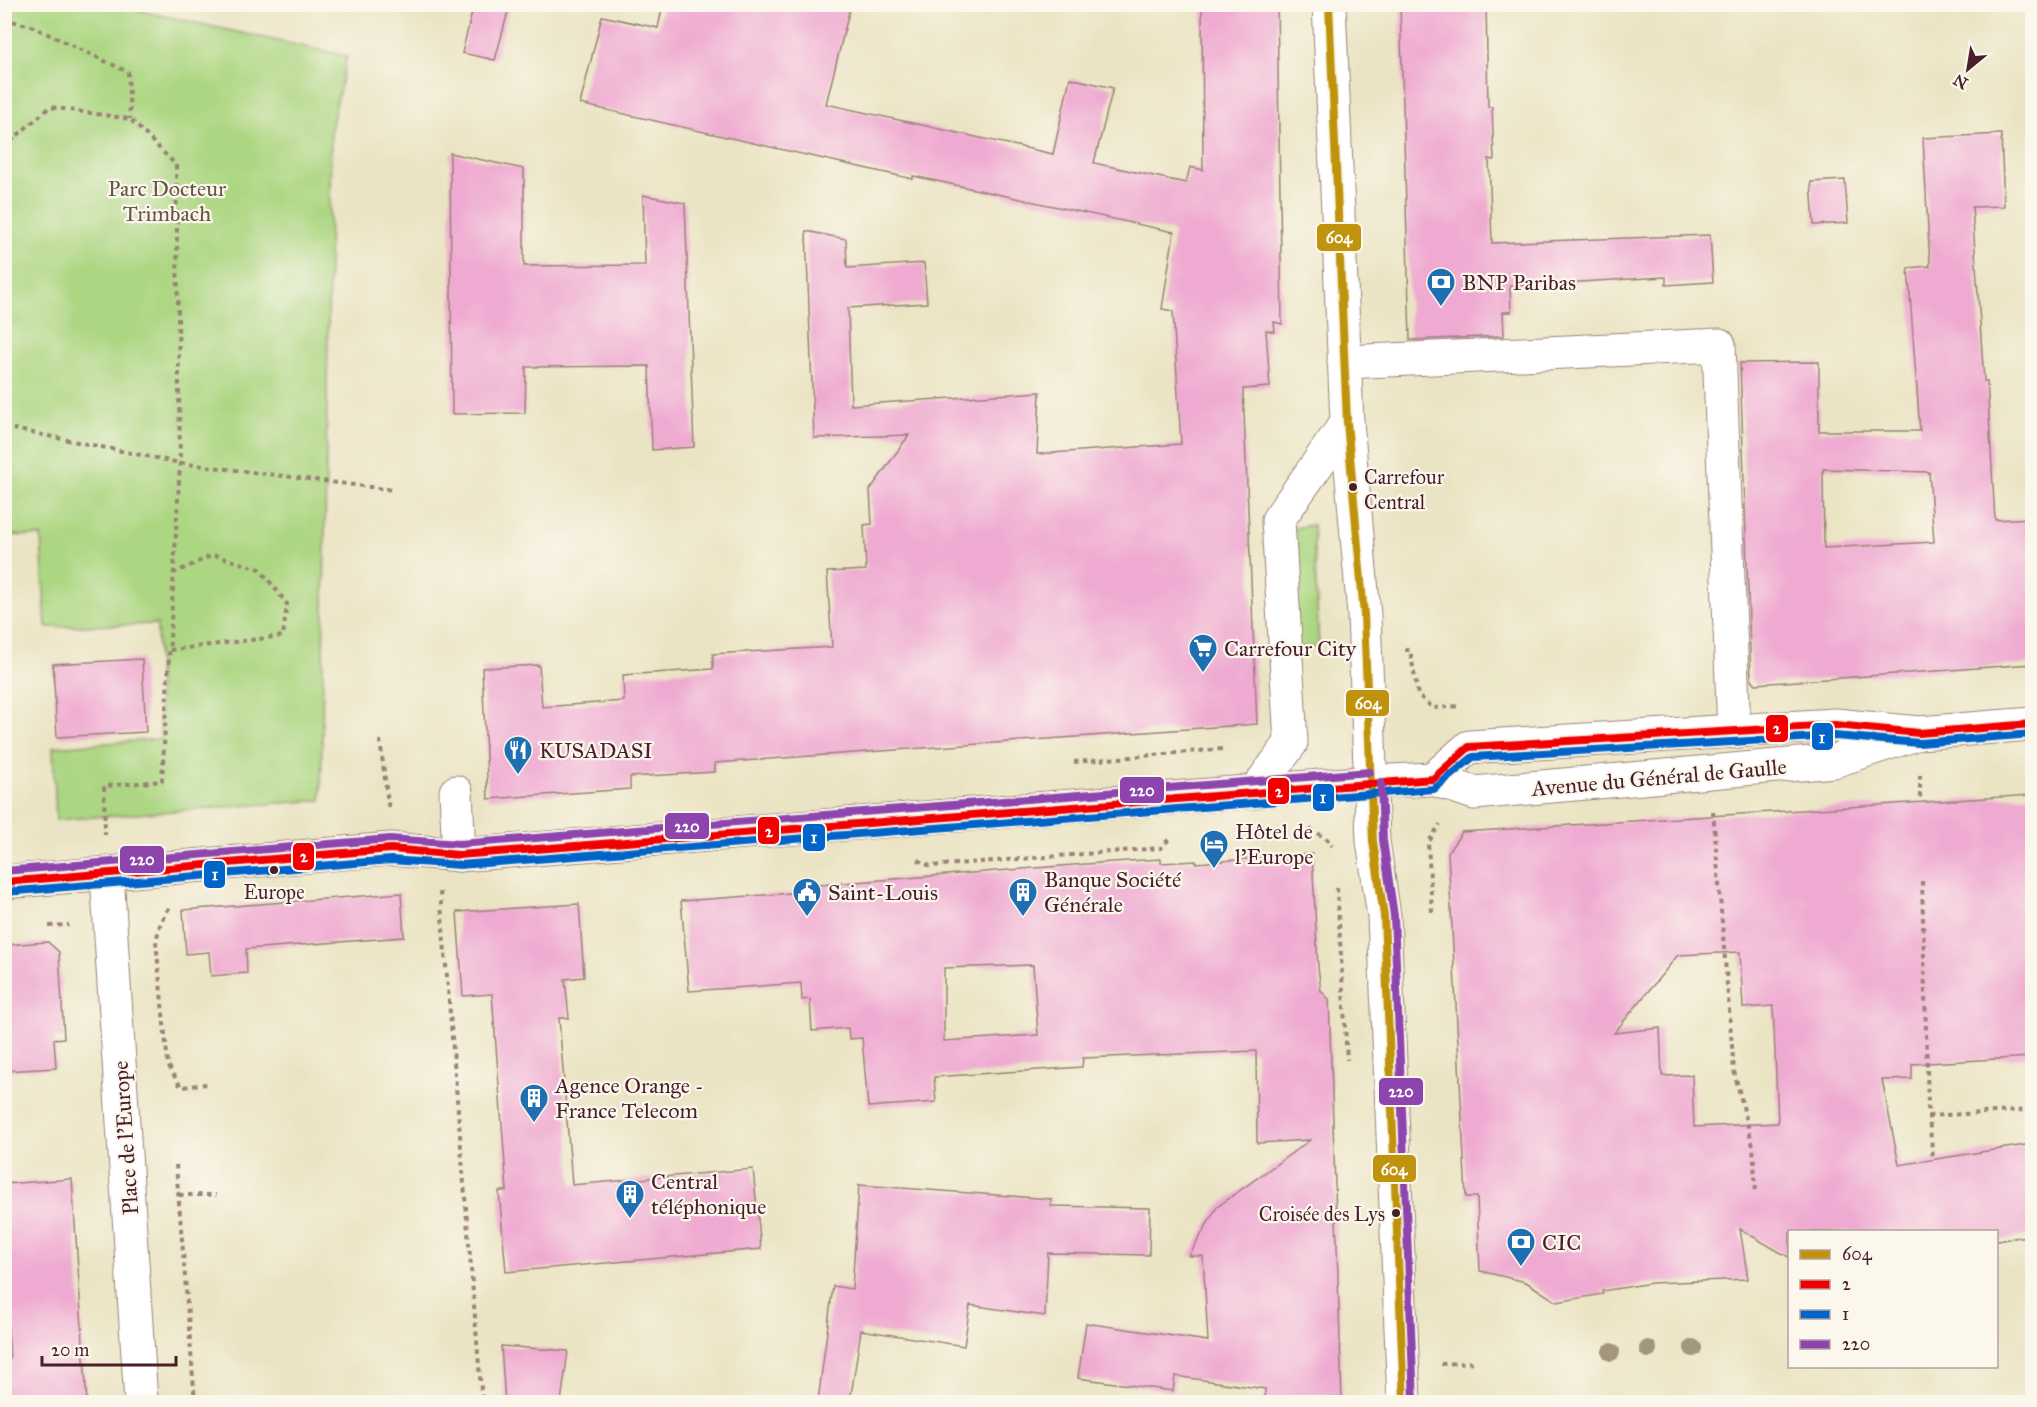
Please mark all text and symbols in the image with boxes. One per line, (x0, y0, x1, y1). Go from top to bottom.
north arrow (1938, 39, 1998, 99)
text: N (1950, 70, 1971, 93)
park label: Parc Docteur Trimbach (108, 175, 227, 227)
line badge: 604 (1316, 223, 1362, 252)
text: 604 (1326, 228, 1353, 248)
bank icon: BNP Paribas (1425, 266, 1457, 308)
place label: BNP Paribas (1462, 269, 1576, 296)
place label: Carrefour Central (1364, 465, 1445, 514)
marker: Carrefour Central (1347, 481, 1359, 493)
supermarket icon: Carrefour City (1187, 632, 1219, 674)
place label: Carrefour City (1224, 635, 1357, 662)
line badge: 604 (1345, 689, 1390, 717)
text: 604 (1355, 694, 1382, 714)
line badge: 2 (1765, 714, 1789, 743)
text: 2 (1773, 719, 1782, 738)
line badge: 1 (1811, 722, 1834, 751)
text: 1 (1819, 728, 1826, 747)
restaurant icon: KUSADASI (502, 734, 534, 776)
place label: KUSADASI (539, 737, 653, 764)
street label: Avenue du Général de Gaulle (1529, 753, 1788, 802)
line badge: 220 (1119, 776, 1165, 804)
line badge: 2 (1267, 777, 1290, 805)
text: 220 (1129, 781, 1155, 800)
text: 2 (1275, 782, 1284, 801)
line badge: 1 (1312, 783, 1335, 812)
text: 1 (1320, 788, 1327, 807)
line badge: 220 (664, 812, 710, 840)
line badge: 2 (757, 816, 780, 845)
text: 220 (674, 817, 700, 836)
place label: Hôtel de l'Europe (1235, 818, 1313, 870)
text: 2 (765, 822, 774, 841)
line badge: 1 (802, 823, 826, 852)
text: 1 (811, 828, 818, 847)
hotel icon: Hôtel de l'Europe (1198, 828, 1230, 870)
line badge: 2 (292, 842, 315, 871)
line badge: 220 (119, 845, 165, 874)
text: 2 (300, 847, 309, 866)
text: 220 (129, 850, 155, 869)
line badge: 1 (203, 860, 226, 889)
marker: Europe (268, 864, 280, 876)
text: 1 (212, 865, 219, 884)
place label: Banque Société Générale (1044, 866, 1182, 918)
public building icon: Saint-Louis (791, 876, 823, 918)
building icon: Banque Société Générale (1007, 876, 1039, 918)
place label: Saint-Louis (828, 879, 938, 906)
place label: Europe (244, 880, 304, 904)
street label: Place de l'Europe (107, 1060, 144, 1216)
place label: Agence Orange - France Telecom (554, 1072, 704, 1124)
line badge: 220 (1378, 1077, 1424, 1106)
building icon: Agence Orange - France Telecom (518, 1082, 550, 1124)
text: 220 (1388, 1082, 1414, 1101)
line badge: 604 (1372, 1154, 1417, 1183)
text: 604 (1381, 1160, 1408, 1180)
place label: Central téléphonique (651, 1168, 767, 1220)
building icon: Central téléphonique (614, 1178, 646, 1220)
place label: Croisée des Lys (1259, 1202, 1385, 1226)
marker: Croisée des Lys (1390, 1207, 1402, 1219)
bank icon: CIC (1505, 1226, 1537, 1268)
place label: CIC (1542, 1229, 1581, 1256)
legend (1788, 1230, 1998, 1368)
text: 604 (1842, 1243, 1873, 1265)
text: 2 (1842, 1273, 1851, 1295)
text: 1 (1842, 1303, 1849, 1325)
scale bar (42, 1329, 176, 1367)
text: 220 (1842, 1333, 1870, 1355)
text: 20 m (51, 1339, 89, 1361)

